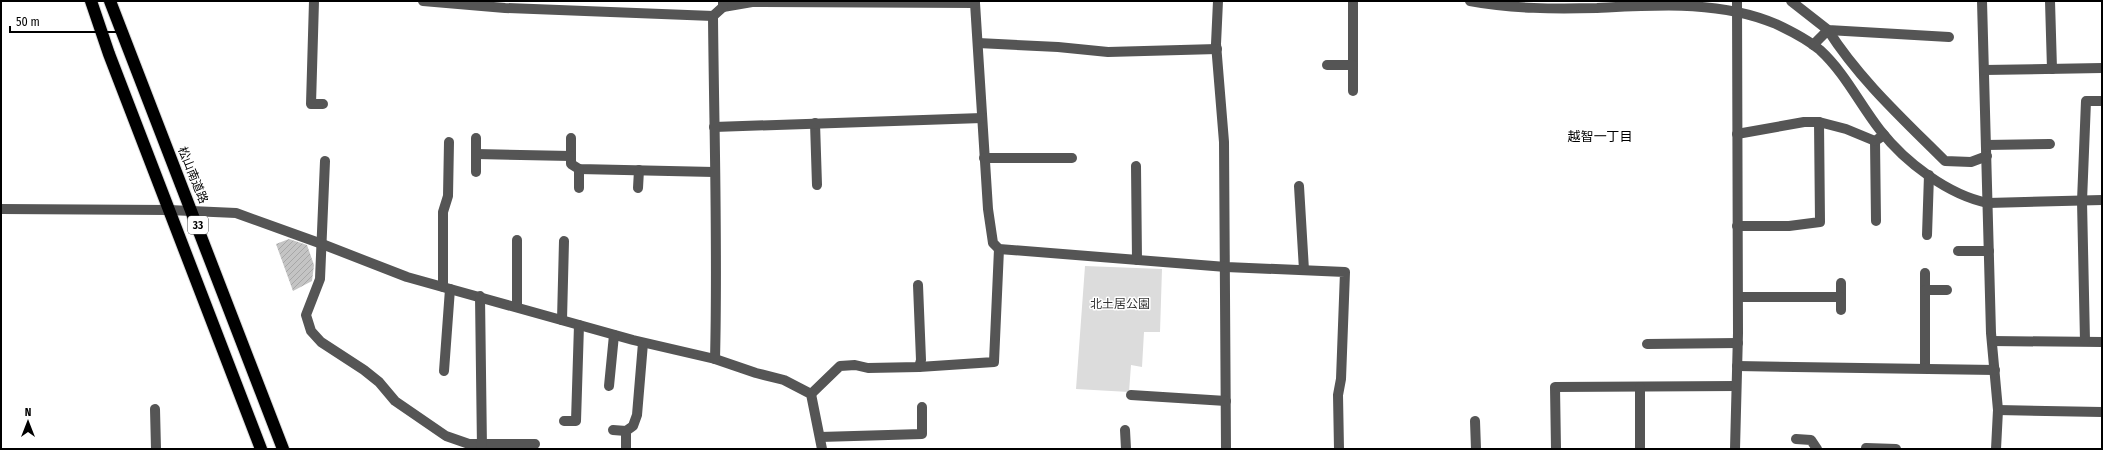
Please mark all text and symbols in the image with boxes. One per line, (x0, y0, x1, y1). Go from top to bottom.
scale bar (10, 8, 123, 34)
text: 50 m (16, 15, 40, 29)
district label: 越智一丁目 (1567, 129, 1633, 144)
street label: 松山南道路 (175, 145, 211, 205)
road number: 33 (188, 216, 208, 234)
park label: 北土居公園 (1090, 297, 1150, 311)
north arrow (8, 402, 48, 442)
text: N (25, 406, 31, 419)

